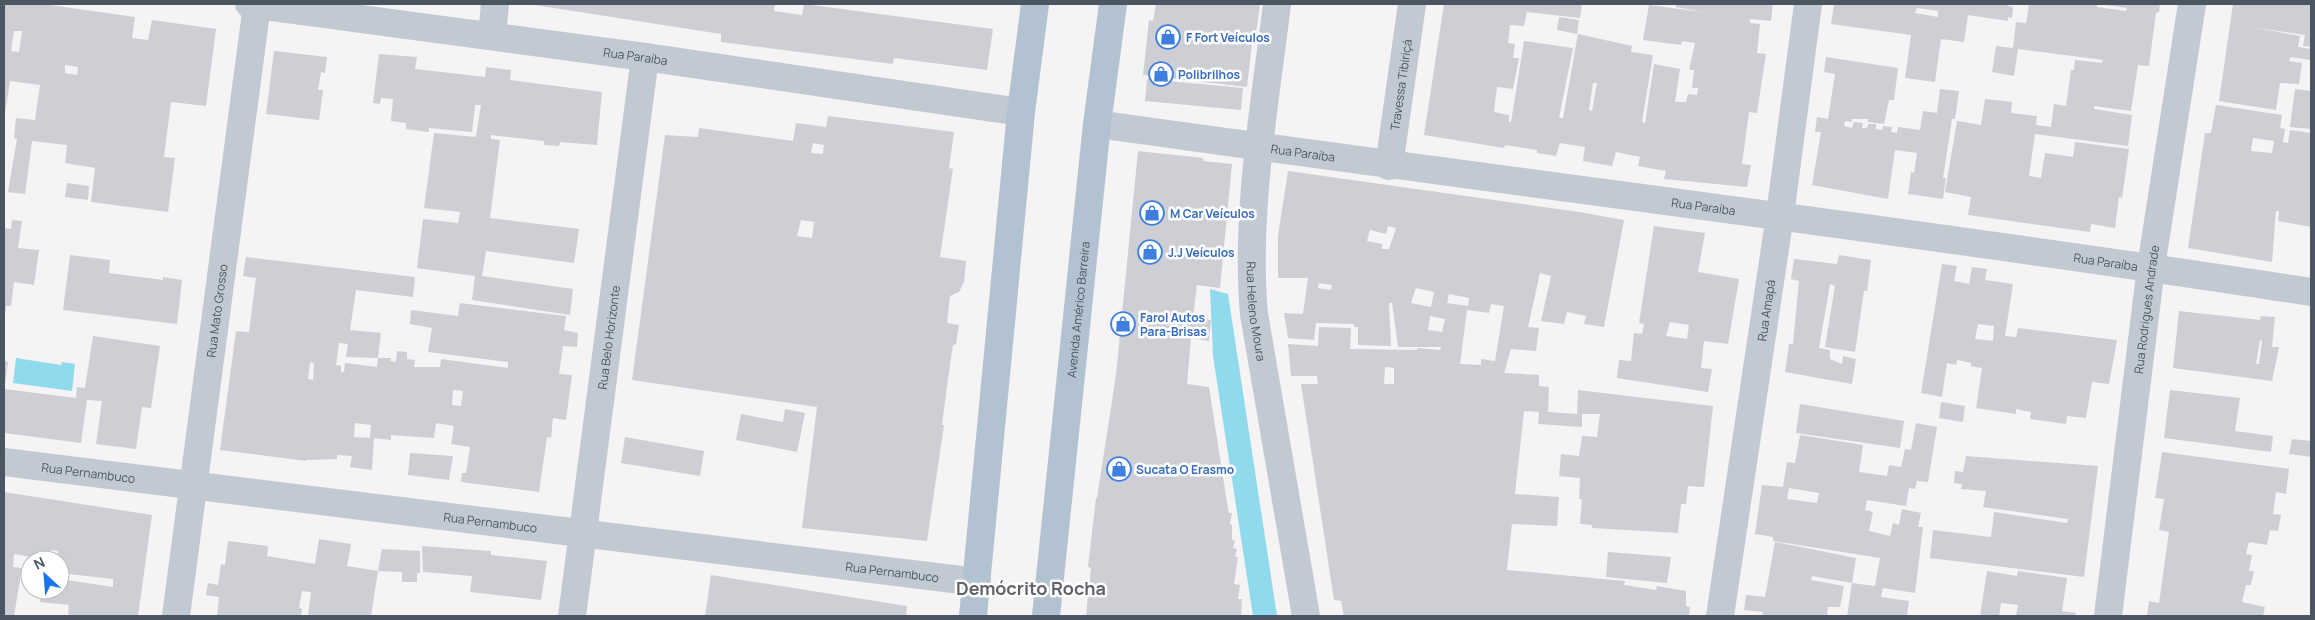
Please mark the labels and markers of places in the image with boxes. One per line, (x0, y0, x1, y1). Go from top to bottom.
shop icon: F Fort Veículos (1155, 24, 1181, 50)
place label: F Fort Veículos (1186, 29, 1270, 46)
shop icon: Polibrilhos (1148, 61, 1174, 87)
place label: Polibrilhos (1178, 66, 1240, 83)
shop icon: M Car Veículos (1139, 200, 1165, 226)
place label: M Car Veículos (1170, 205, 1255, 222)
shop icon: J.J Veículos (1137, 239, 1163, 265)
place label: J.J Veículos (1168, 244, 1235, 261)
place label: Farol Autos Para-Brisas (1140, 309, 1207, 340)
shop icon: Farol Autos Para-Brisas (1110, 311, 1136, 337)
shop icon: Sucata O Erasmo (1106, 456, 1132, 482)
place label: Sucata O Erasmo (1136, 461, 1234, 478)

